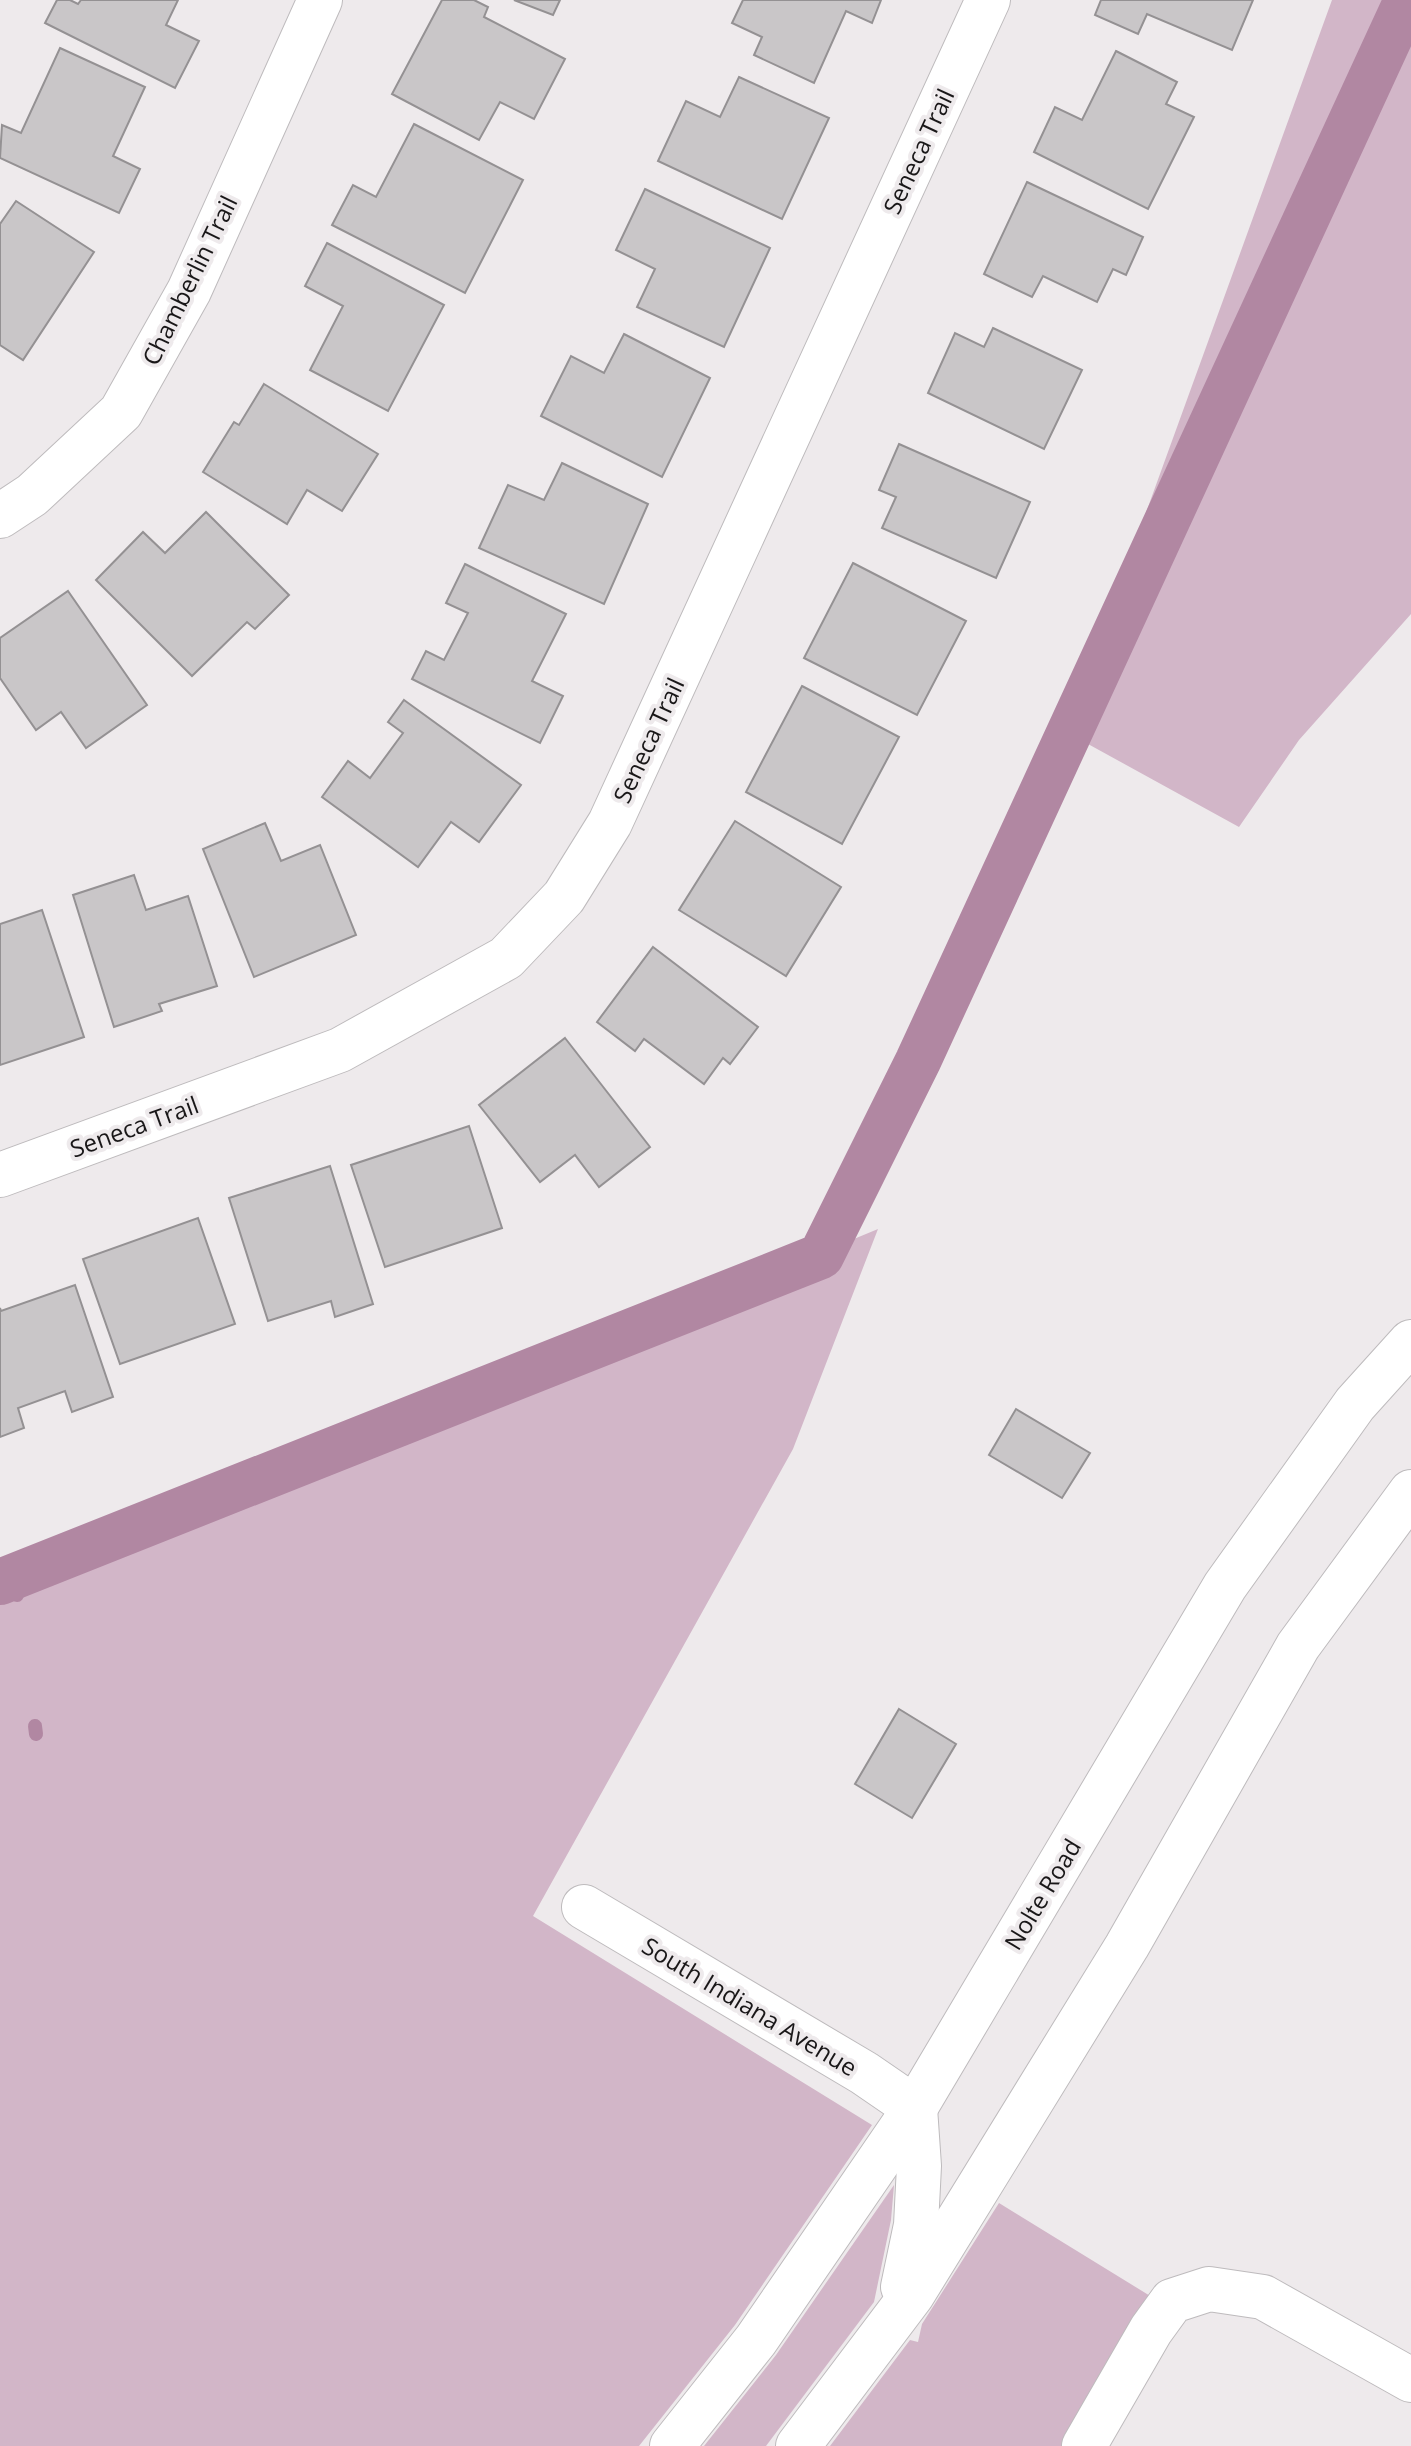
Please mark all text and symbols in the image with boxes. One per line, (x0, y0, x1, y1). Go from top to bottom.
street label: Seneca Trail (875, 83, 961, 219)
street label: Chamberlin Trail (134, 190, 244, 370)
street label: Seneca Trail (605, 672, 691, 808)
street label: Seneca Trail (65, 1088, 203, 1164)
street label: Nolte Road (996, 1832, 1088, 1956)
street label: South Indiana Avenue (636, 1929, 864, 2083)

